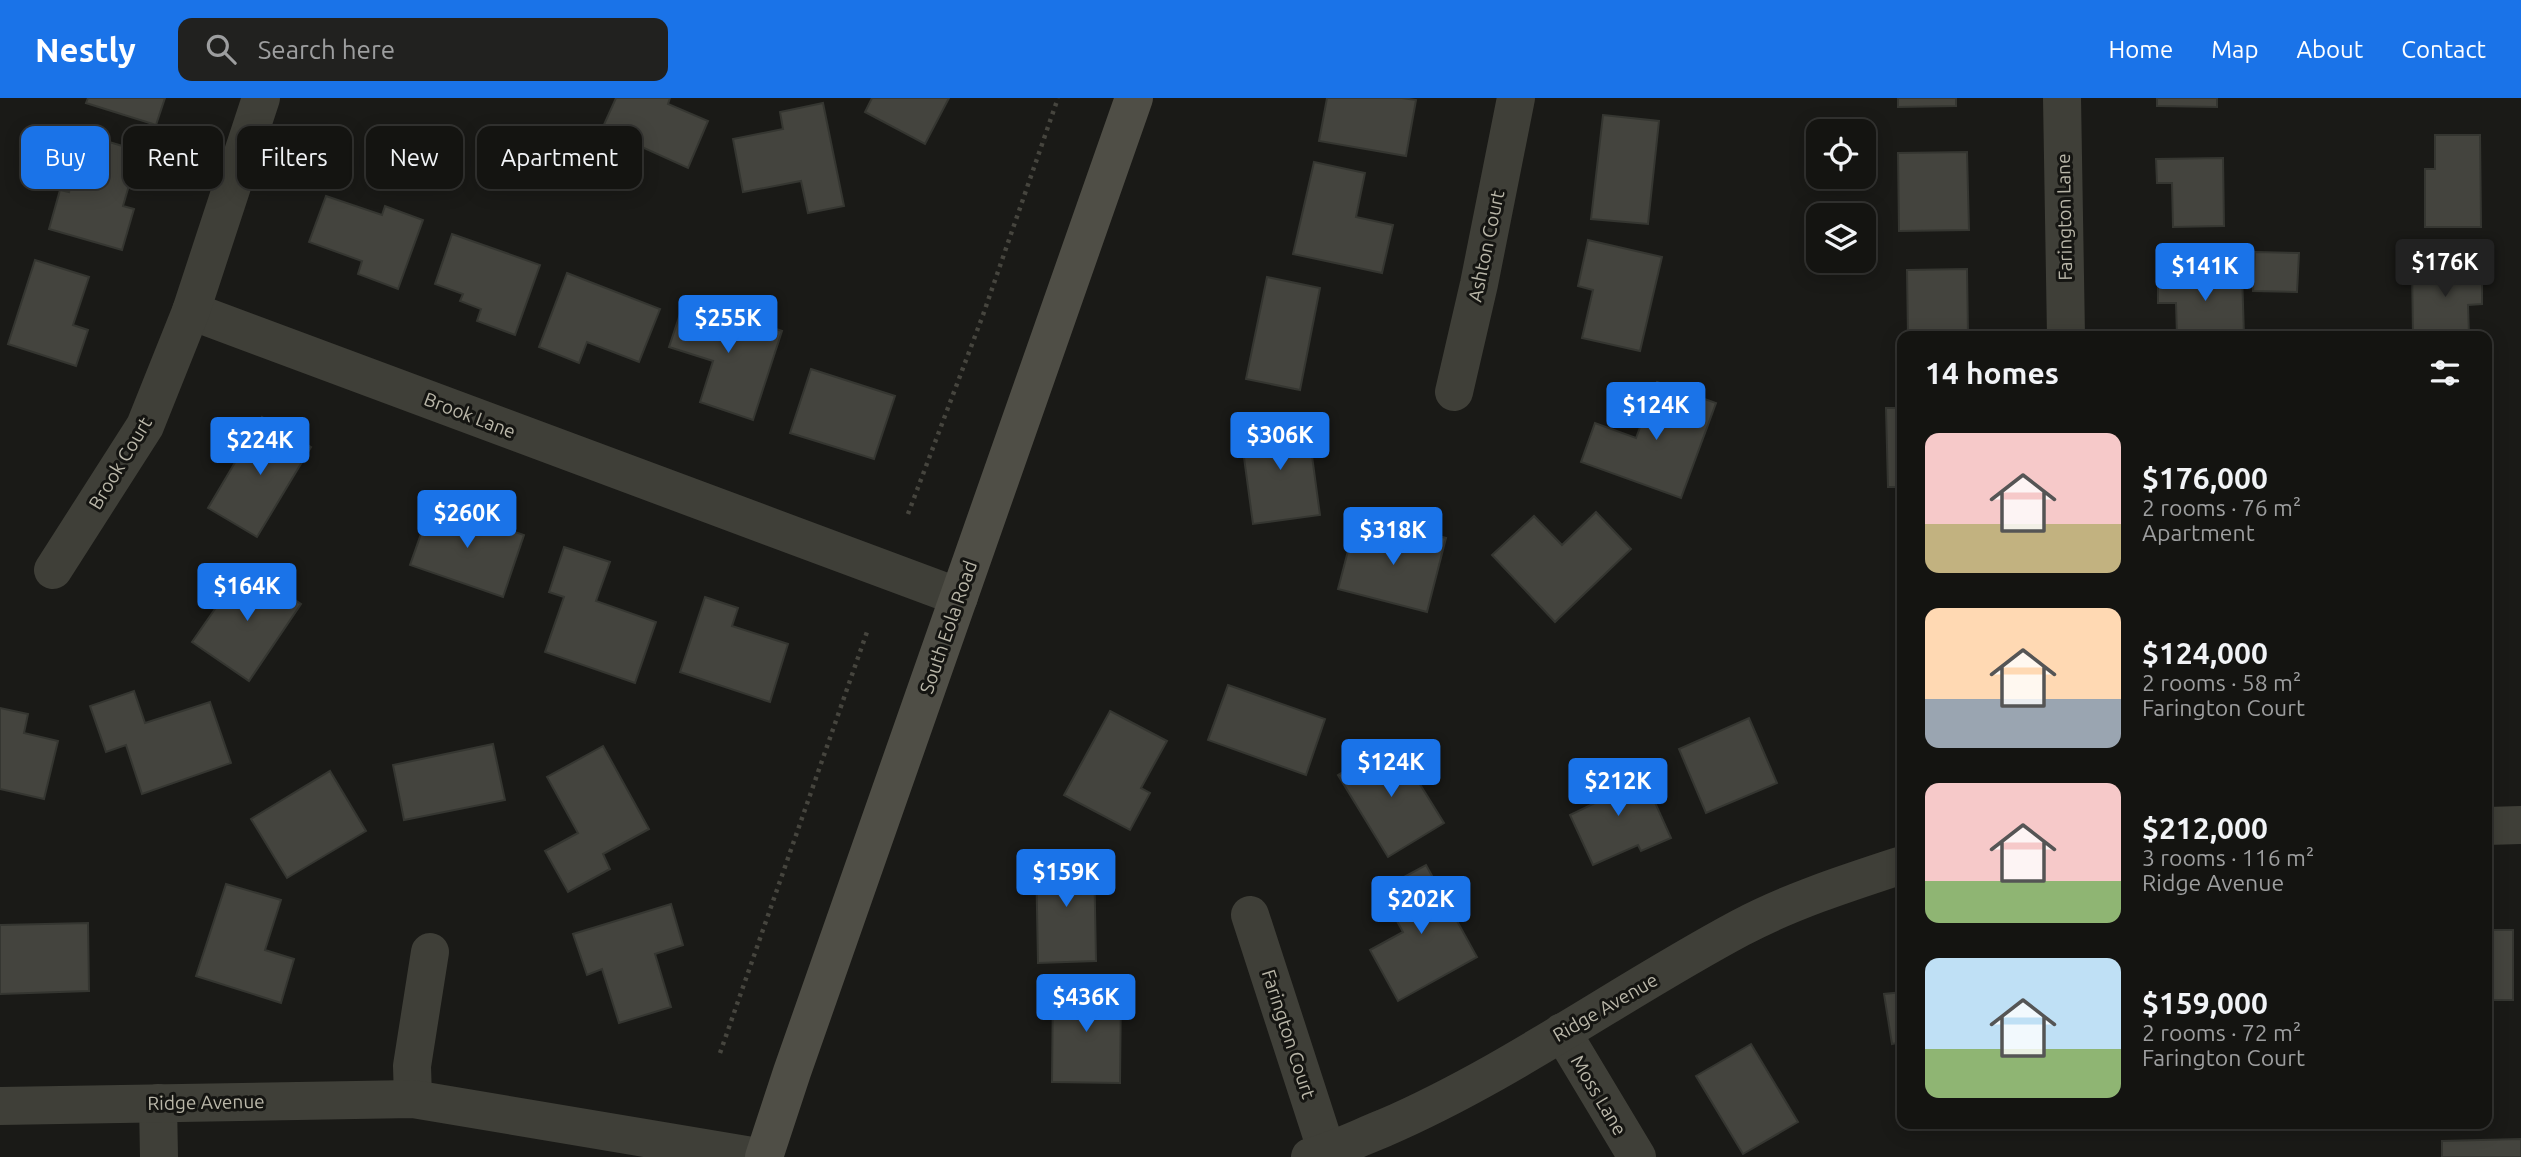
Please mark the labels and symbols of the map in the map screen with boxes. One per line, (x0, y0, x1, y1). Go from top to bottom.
street label: Farington Lane (2052, 153, 2076, 281)
street label: Ashton Court (1463, 188, 1509, 304)
pin: $176K (2396, 240, 2494, 299)
pin: $141K (2156, 244, 2254, 303)
pin: $255K (679, 296, 777, 355)
pin: $124K (1607, 382, 1705, 442)
street label: Brook Lane (421, 387, 519, 443)
street label: Brook Court (84, 412, 156, 513)
pin: $306K (1231, 412, 1329, 472)
pin: $224K (211, 418, 309, 477)
pin: $260K (418, 490, 516, 550)
pin: $318K (1344, 508, 1442, 567)
street label: South Eola Road (915, 558, 981, 696)
pin: $164K (198, 564, 296, 623)
pin: $124K (1342, 740, 1440, 799)
pin: $212K (1569, 758, 1667, 818)
pin: $159K (1017, 850, 1115, 909)
pin: $202K (1372, 876, 1470, 936)
street label: Farington Court (1258, 967, 1320, 1102)
street label: Ridge Avenue (1549, 968, 1661, 1046)
pin: $436K (1037, 974, 1135, 1034)
street label: Moss Lane (1567, 1051, 1631, 1139)
street label: Ridge Avenue (147, 1090, 265, 1114)

